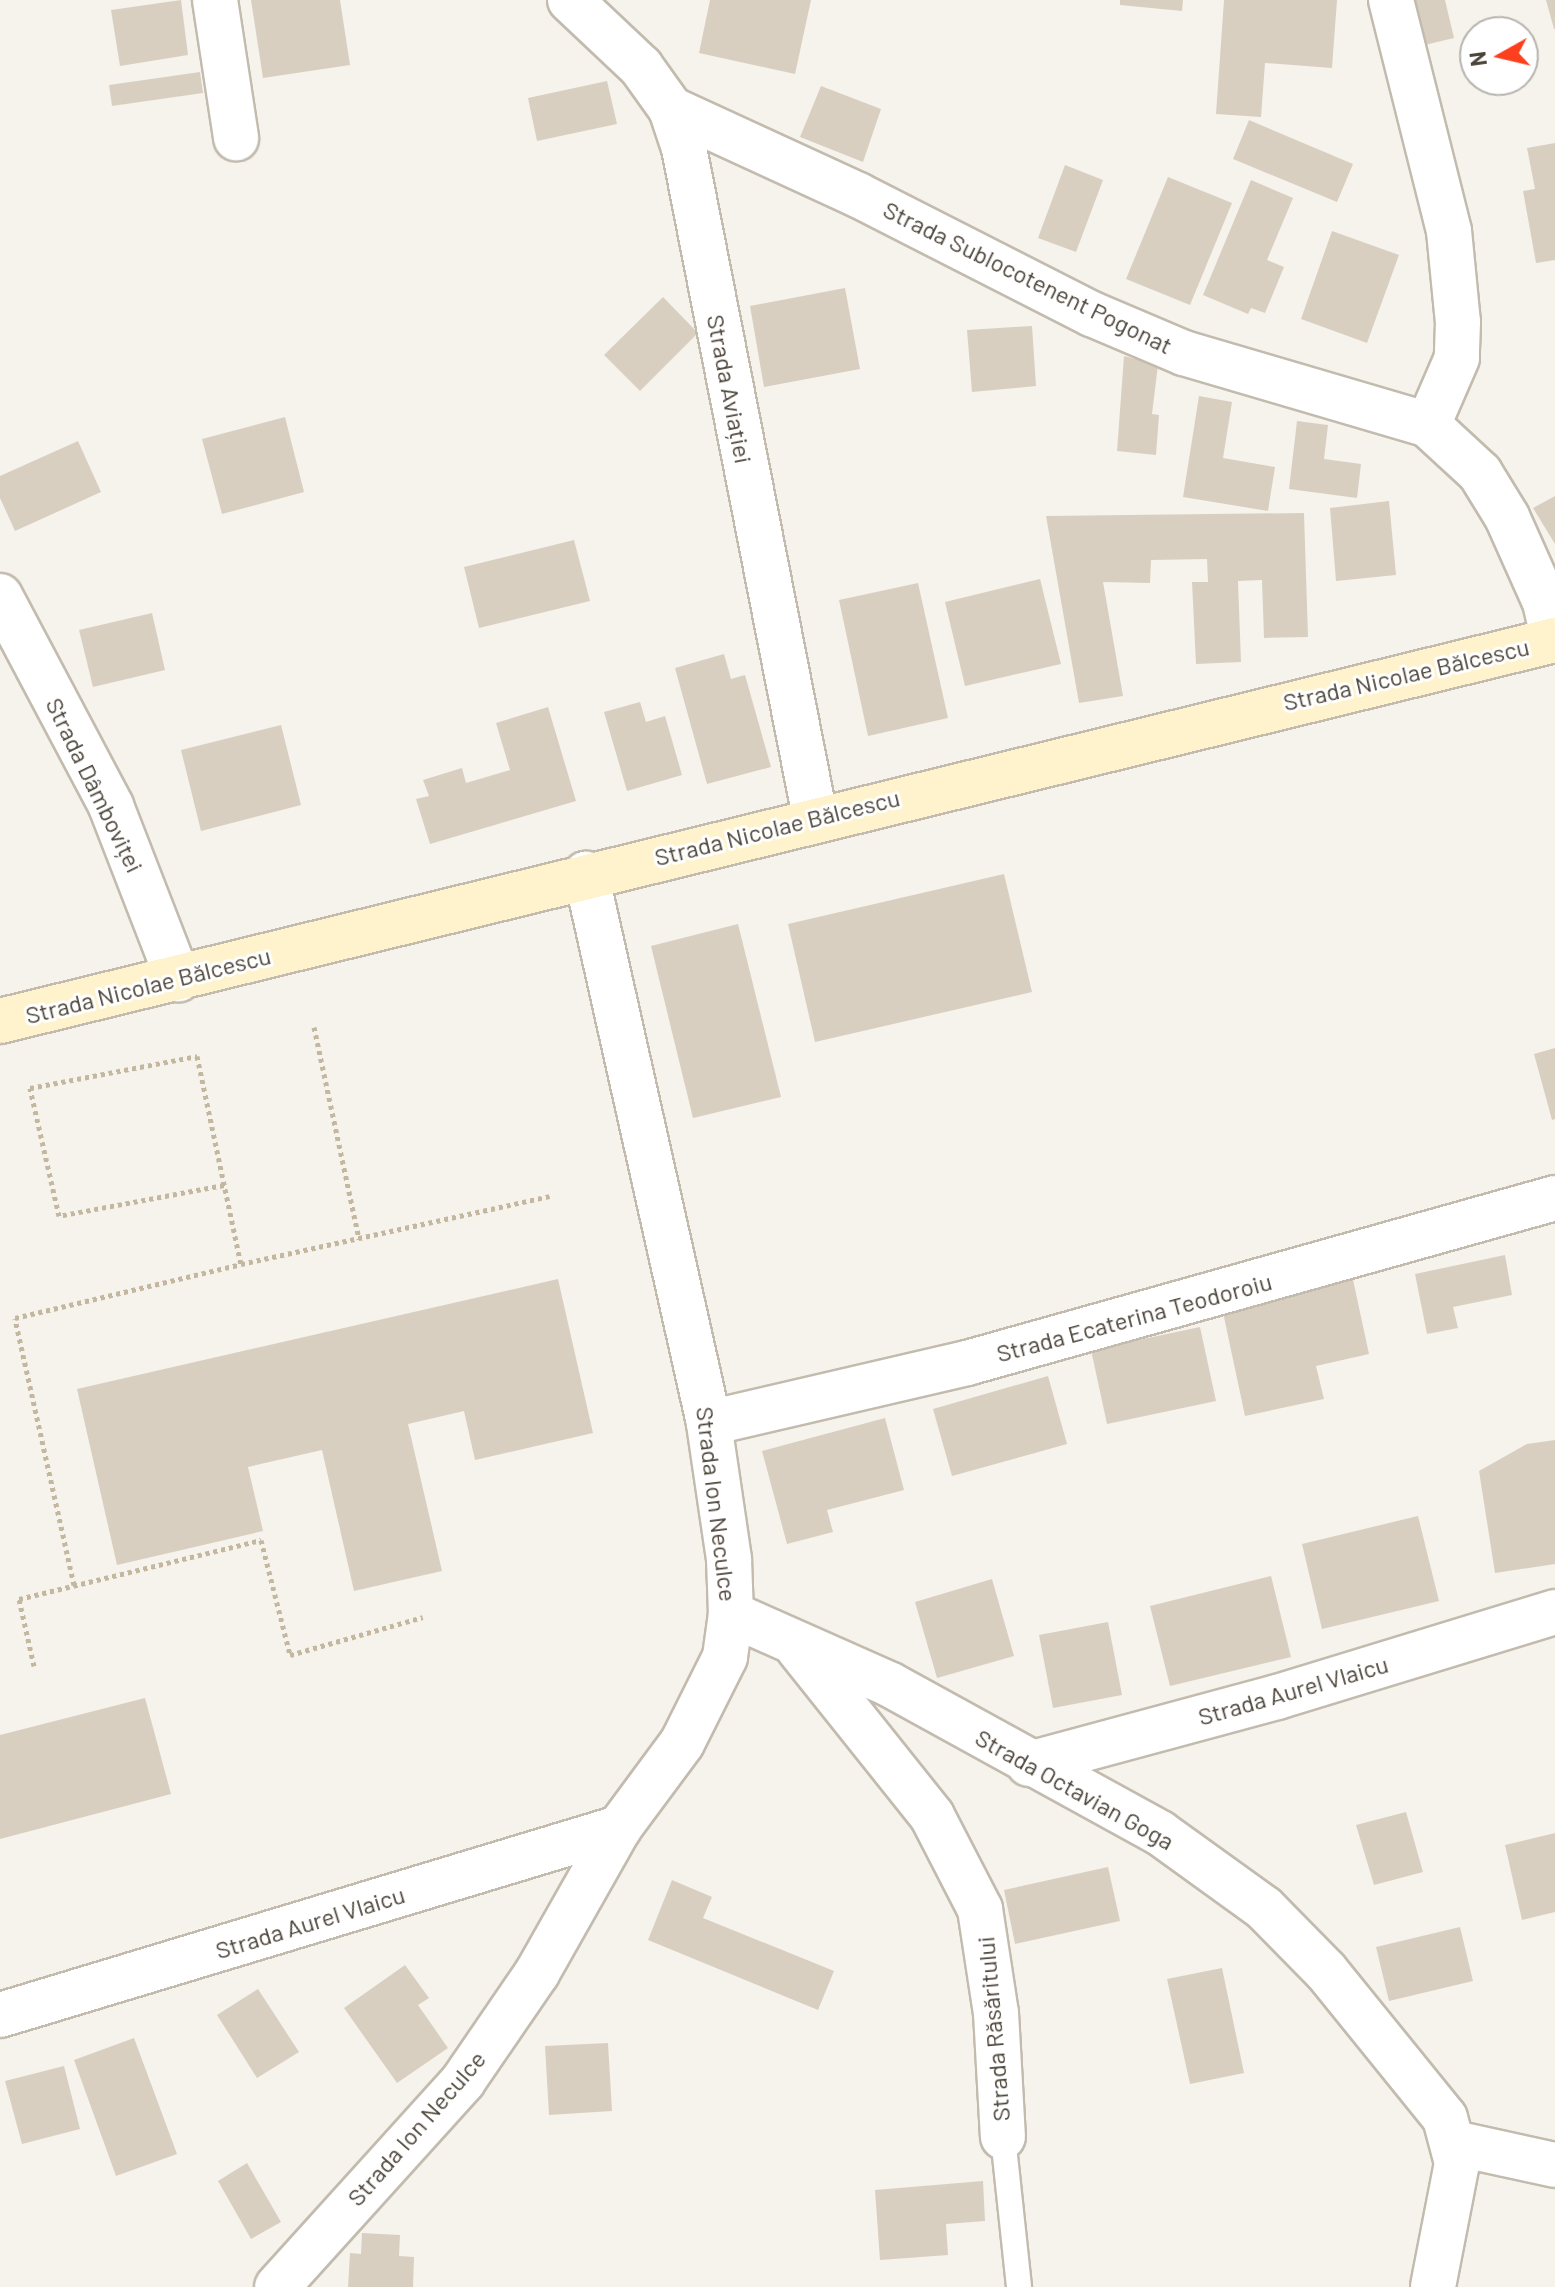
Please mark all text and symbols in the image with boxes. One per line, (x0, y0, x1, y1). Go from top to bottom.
north arrow (1459, 16, 1539, 96)
text: N (1463, 50, 1491, 68)
street label: Strada Sublocotenent Pogonat (879, 194, 1177, 360)
street label: Strada Aviației (701, 312, 759, 466)
street label: Strada Nicolae Bălcescu (1280, 632, 1532, 716)
street label: Strada Dâmboviței (40, 693, 150, 877)
street label: Strada Nicolae Bălcescu (651, 783, 903, 871)
street label: Strada Nicolae Bălcescu (22, 941, 274, 1029)
street label: Strada Ecaterina Teodoroiu (993, 1266, 1275, 1368)
street label: Strada Ion Neculce (691, 1405, 743, 1603)
street label: Strada Aurel Vlaicu (1195, 1649, 1391, 1731)
street label: Strada Octavian Goga (971, 1722, 1179, 1856)
street label: Strada Aurel Vlaicu (212, 1880, 408, 1964)
street label: Strada Răsăritului (971, 1935, 1015, 2123)
street label: Strada Ion Neculce (341, 2045, 491, 2211)

